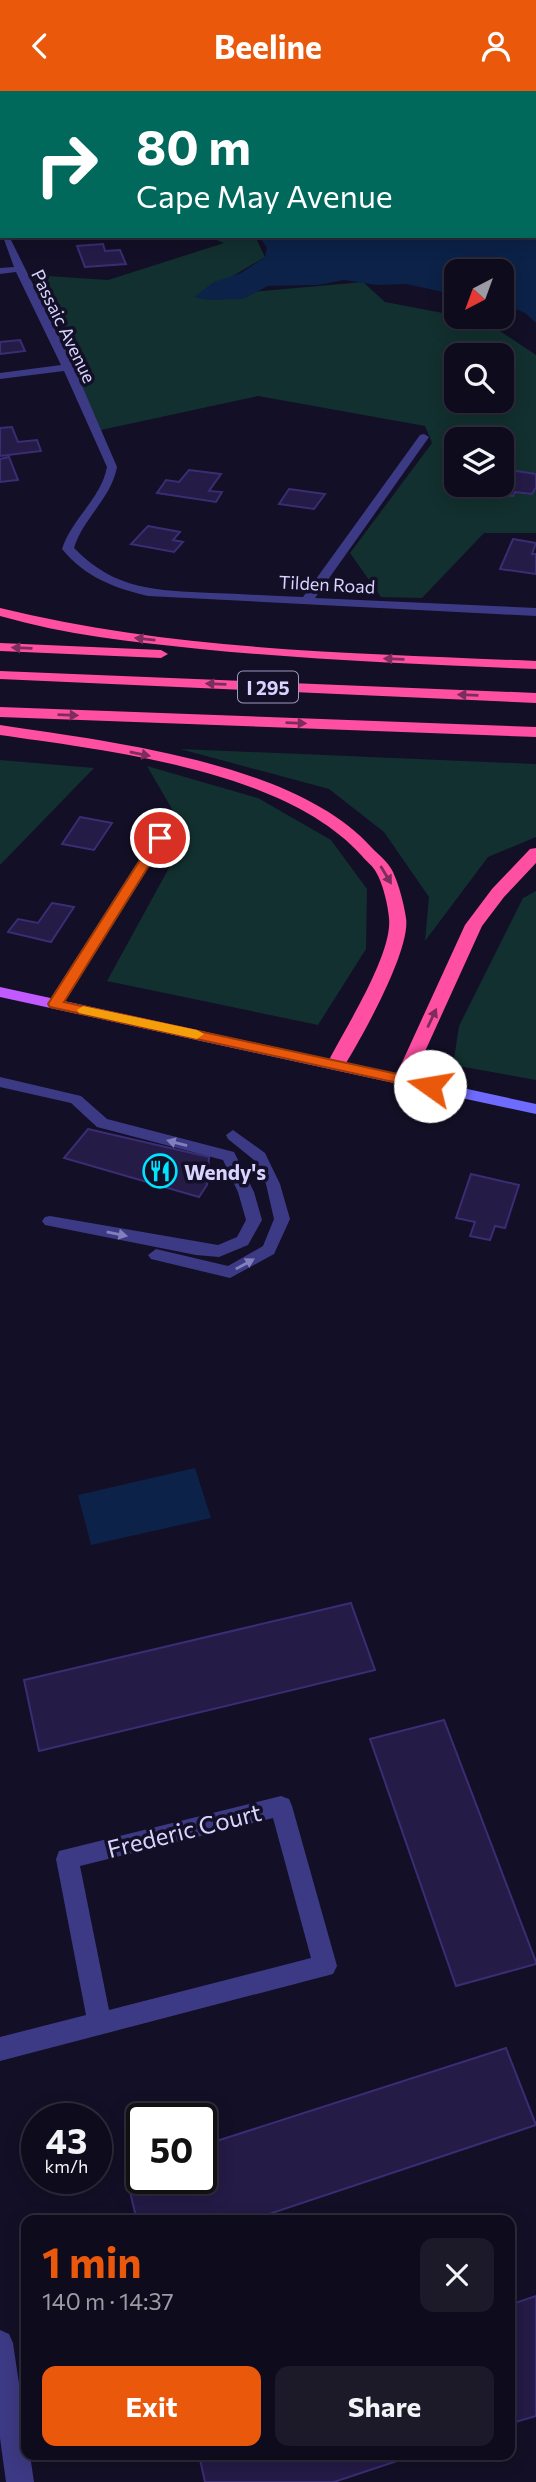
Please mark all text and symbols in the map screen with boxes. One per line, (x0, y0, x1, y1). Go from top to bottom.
text: Beeline (214, 26, 322, 66)
icon: back (21, 27, 59, 65)
icon: person (477, 27, 515, 65)
text: 80 m (136, 115, 251, 175)
icon: right (21, 119, 112, 210)
text: Cape May Avenue (136, 175, 393, 215)
north arrow (444, 259, 514, 329)
map controls (444, 259, 514, 497)
street label: Passaic Avenue (27, 266, 101, 386)
button: search (444, 343, 514, 413)
button: layers (444, 427, 514, 497)
street label: Tilden Road (278, 570, 376, 598)
one-way arrow (134, 633, 156, 644)
one-way arrow (10, 643, 32, 654)
one-way arrow (383, 654, 405, 665)
road number: I 295 (238, 671, 298, 702)
one-way arrow (205, 679, 227, 690)
one-way arrow (457, 690, 479, 701)
one-way arrow (57, 709, 79, 720)
one-way arrow (285, 717, 307, 728)
one-way arrow (129, 748, 151, 759)
pin (130, 808, 190, 868)
icon: arrive (141, 819, 179, 857)
one-way arrow (380, 865, 393, 884)
one-way arrow (427, 1007, 438, 1028)
position arrow (393, 1049, 467, 1123)
one-way arrow (166, 1137, 187, 1147)
restaurant icon: Wendy's (141, 1152, 179, 1190)
place label: Wendy's (184, 1159, 266, 1184)
one-way arrow (106, 1228, 128, 1239)
one-way arrow (235, 1258, 255, 1270)
street label: Frederic Court (104, 1797, 264, 1863)
speed limit sign: 50 (126, 2103, 217, 2194)
text: 43 (46, 2118, 87, 2161)
text: km/h (45, 2155, 88, 2177)
text: 1 min (42, 2235, 142, 2287)
button: close (420, 2238, 494, 2312)
text: 140 m · 14:37 (42, 2287, 174, 2315)
button: Exit (42, 2366, 261, 2446)
button: Share (275, 2366, 494, 2446)

